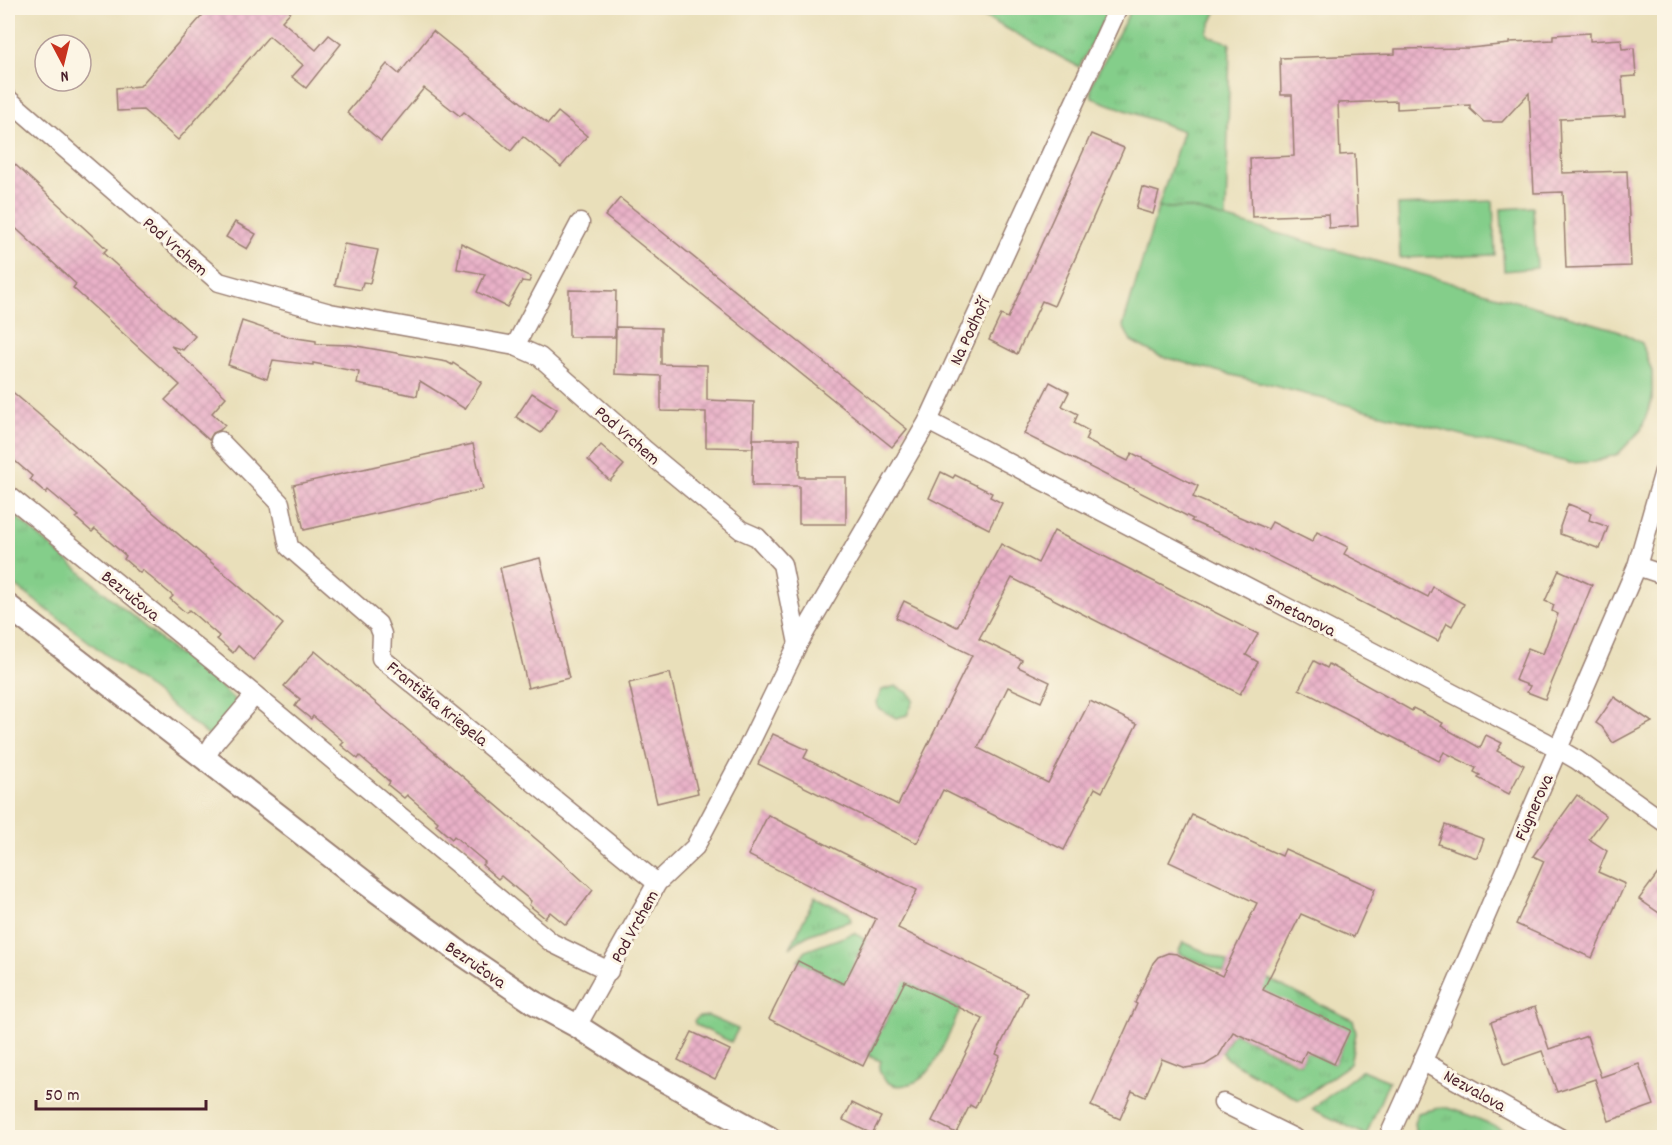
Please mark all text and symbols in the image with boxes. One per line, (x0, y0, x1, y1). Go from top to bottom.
north arrow (33, 33, 93, 93)
text: N (59, 64, 70, 87)
street label: Pod Vrchem (136, 212, 213, 284)
street label: Na Podhoří (945, 293, 999, 370)
street label: Pod Vrchem (588, 401, 665, 473)
street label: Bezručova (95, 566, 165, 629)
street label: Smetanova (1261, 588, 1340, 645)
street label: Františka Kriegela (380, 656, 493, 754)
street label: Fügnerova (1510, 770, 1561, 845)
street label: Pod Vrchem (606, 886, 666, 968)
street label: Bezručova (439, 936, 510, 996)
street label: Nezvalova (1438, 1065, 1510, 1120)
scale bar (36, 1073, 206, 1111)
text: 50 m (45, 1084, 80, 1109)

